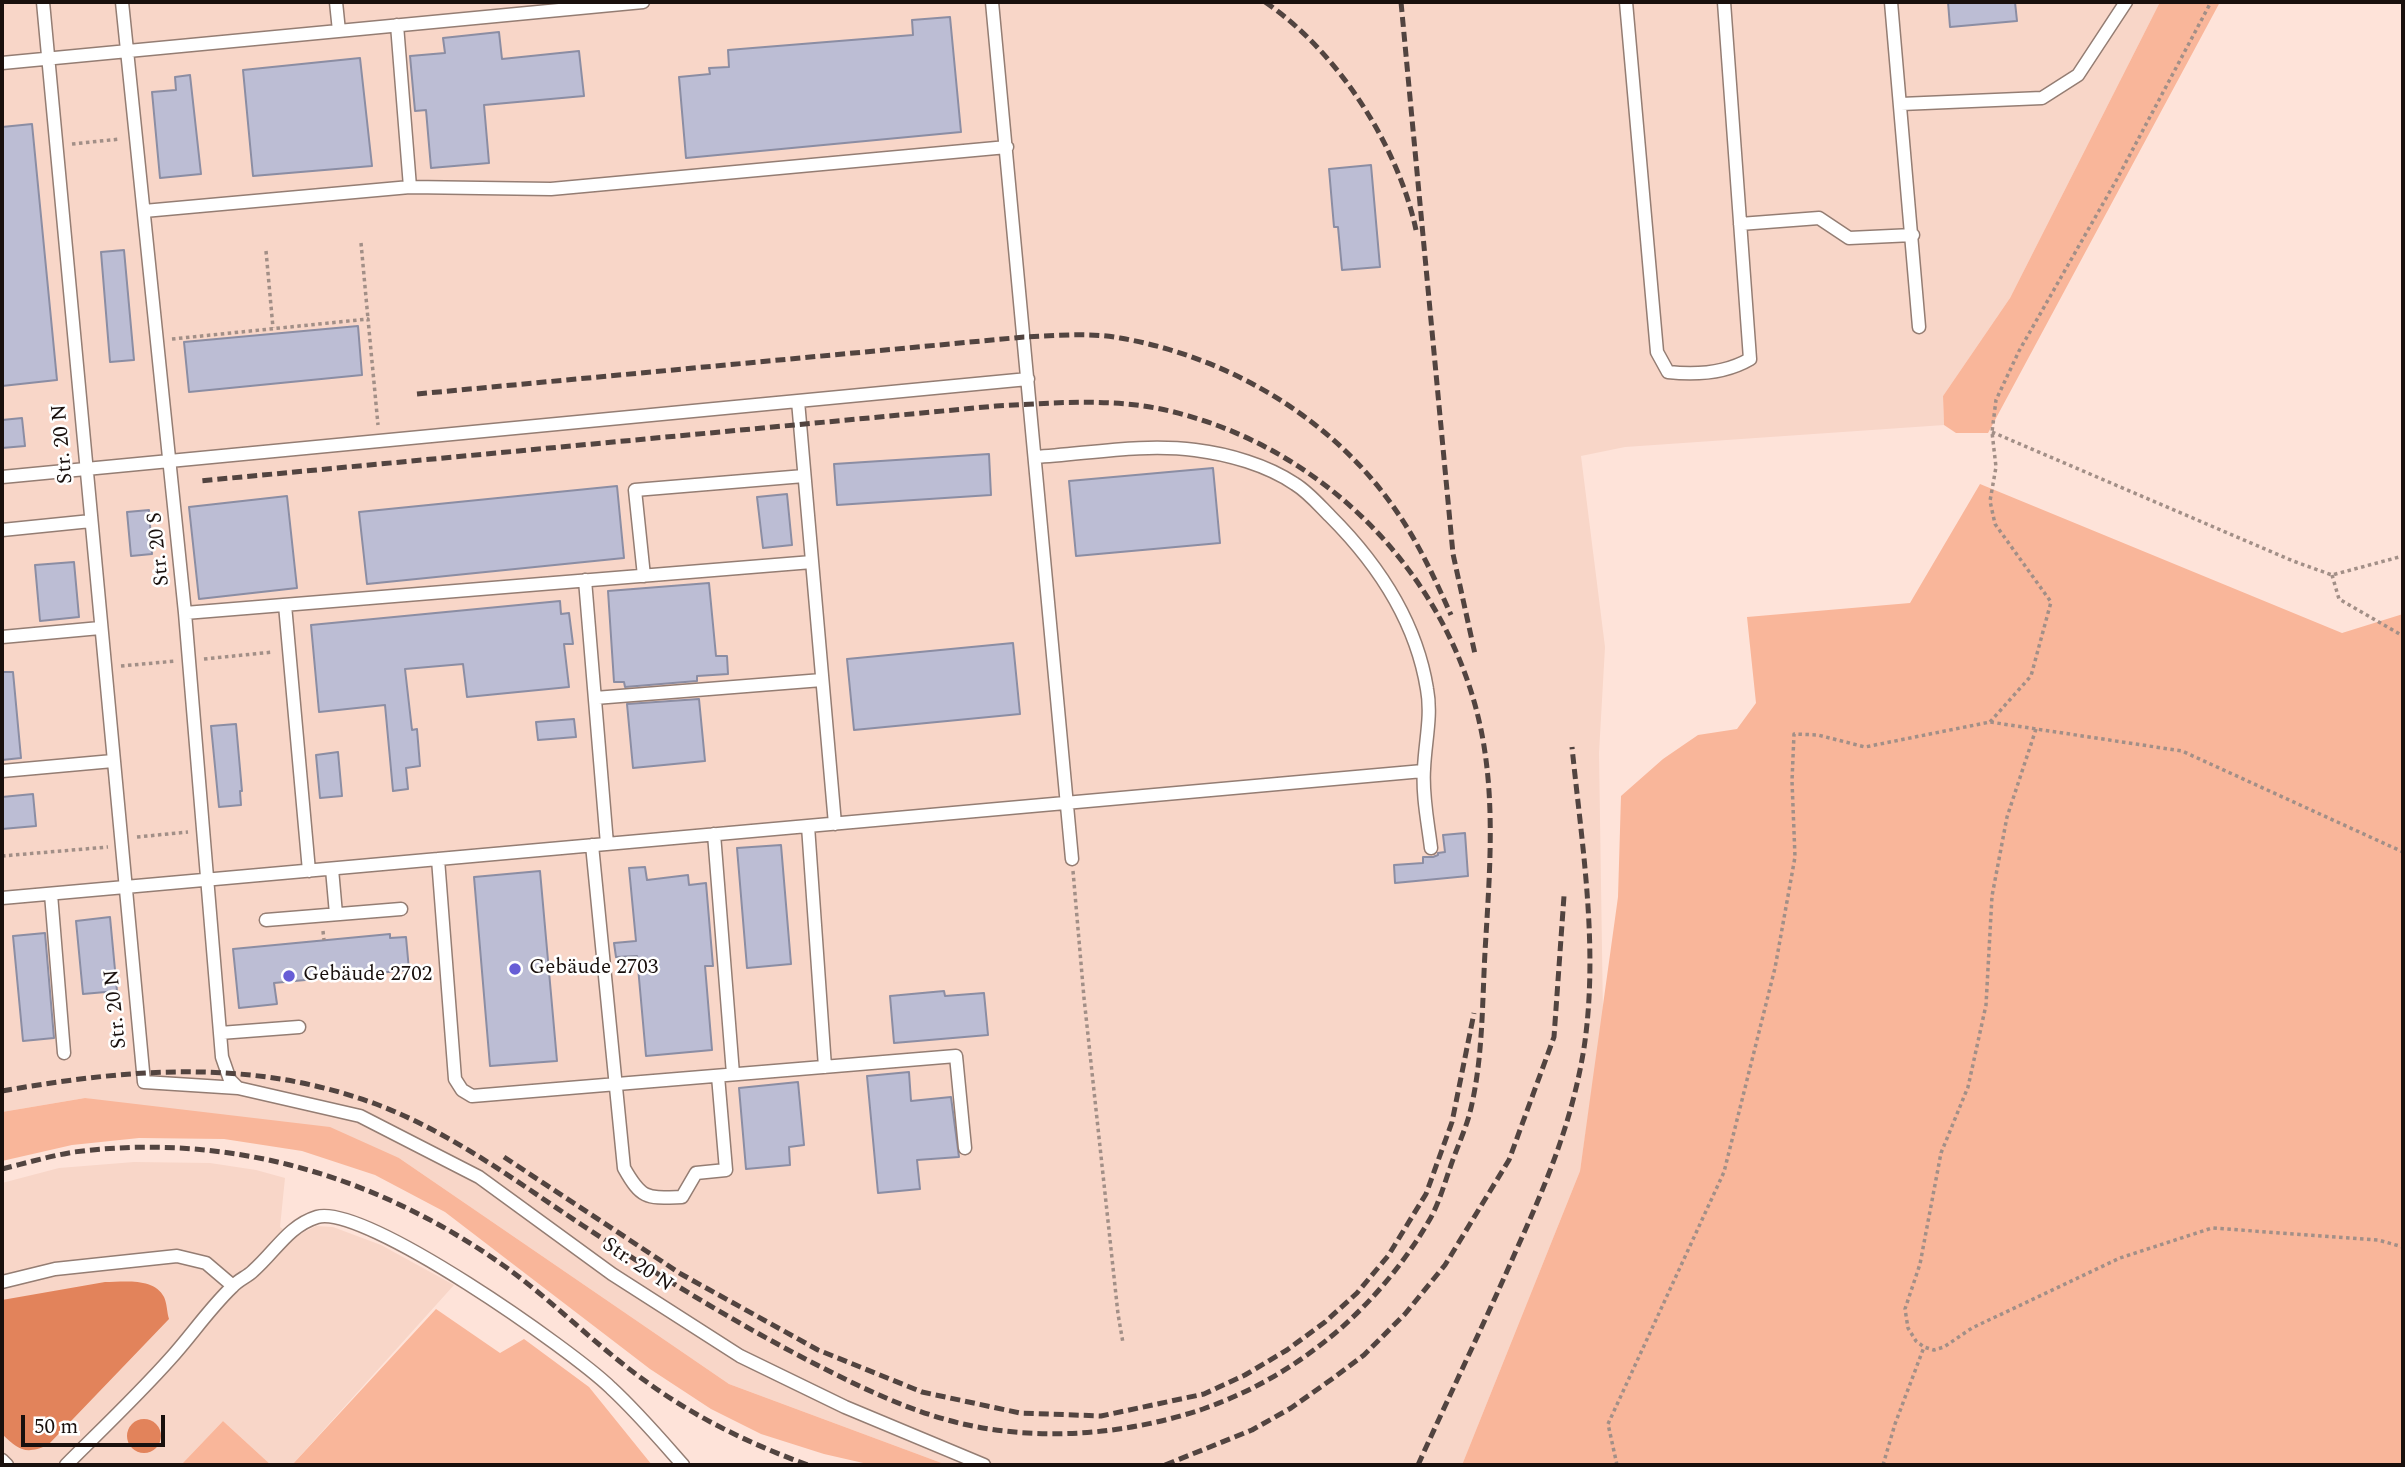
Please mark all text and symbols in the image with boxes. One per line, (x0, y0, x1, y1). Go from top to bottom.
street label: Str. 20 N (48, 403, 80, 485)
street label: Str. 20 S (144, 511, 176, 587)
place label: Gebäude 2703 (529, 956, 658, 982)
marker: Gebäude 2703 (507, 961, 523, 977)
place label: Gebäude 2702 (303, 963, 432, 989)
street label: Str. 20 N (100, 968, 134, 1050)
marker: Gebäude 2702 (281, 968, 297, 984)
street label: Str. 20 N (597, 1233, 677, 1299)
scale bar (24, 1400, 168, 1444)
text: 50 m (34, 1411, 78, 1443)

